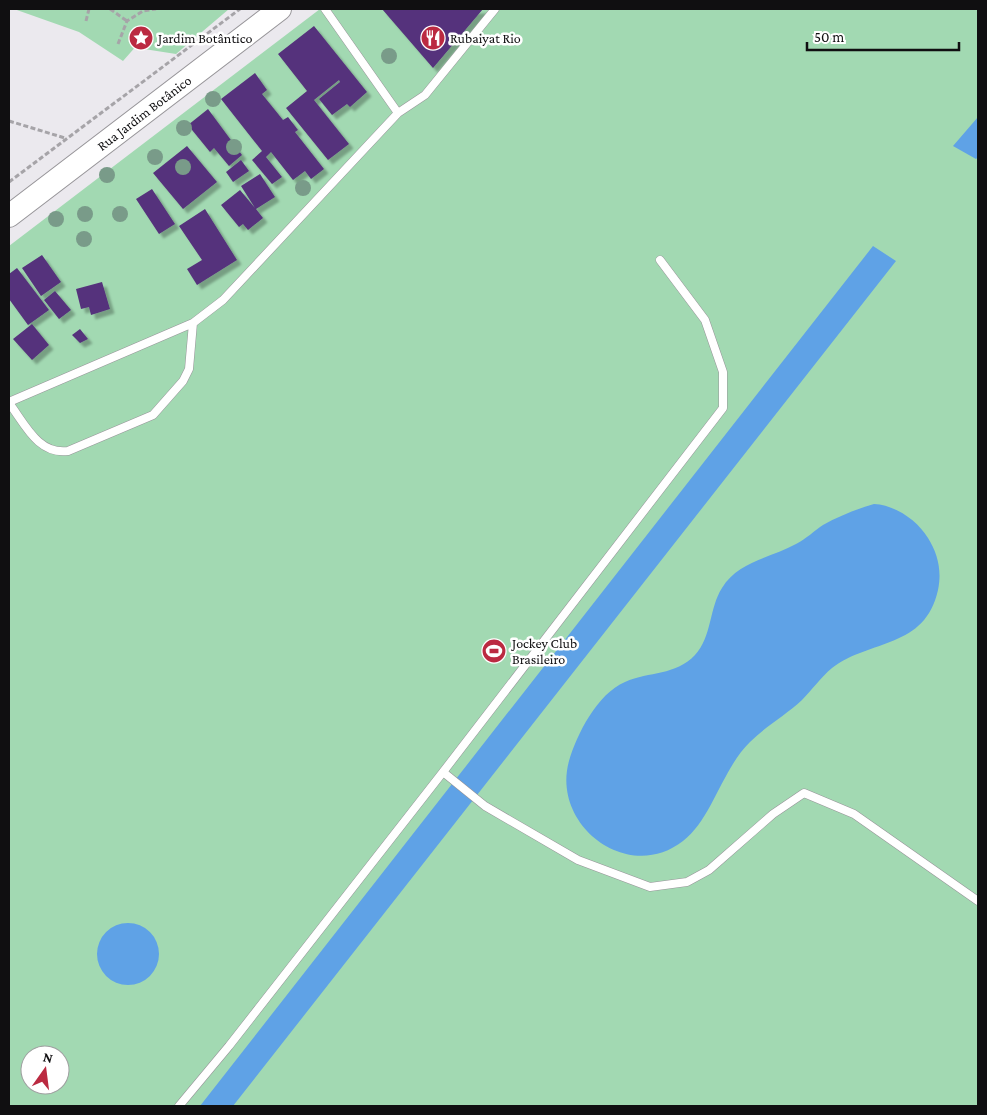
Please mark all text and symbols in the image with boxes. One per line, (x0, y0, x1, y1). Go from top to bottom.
scale bar (807, 20, 960, 52)
place icon: Jardim Botântico (128, 25, 154, 51)
restaurant icon: Rubaiyat Rio (420, 25, 446, 51)
text: 50 m (814, 29, 844, 45)
place label: Jardim Botântico (156, 30, 252, 46)
place label: Rubaiyat Rio (450, 30, 521, 46)
street label: Rua Jardim Botânico (94, 72, 194, 154)
place label: Jockey Club Brasileiro (510, 635, 577, 667)
sports icon: Jockey Club Brasileiro (481, 638, 507, 664)
north arrow (20, 1045, 70, 1095)
text: N (42, 1048, 55, 1066)

